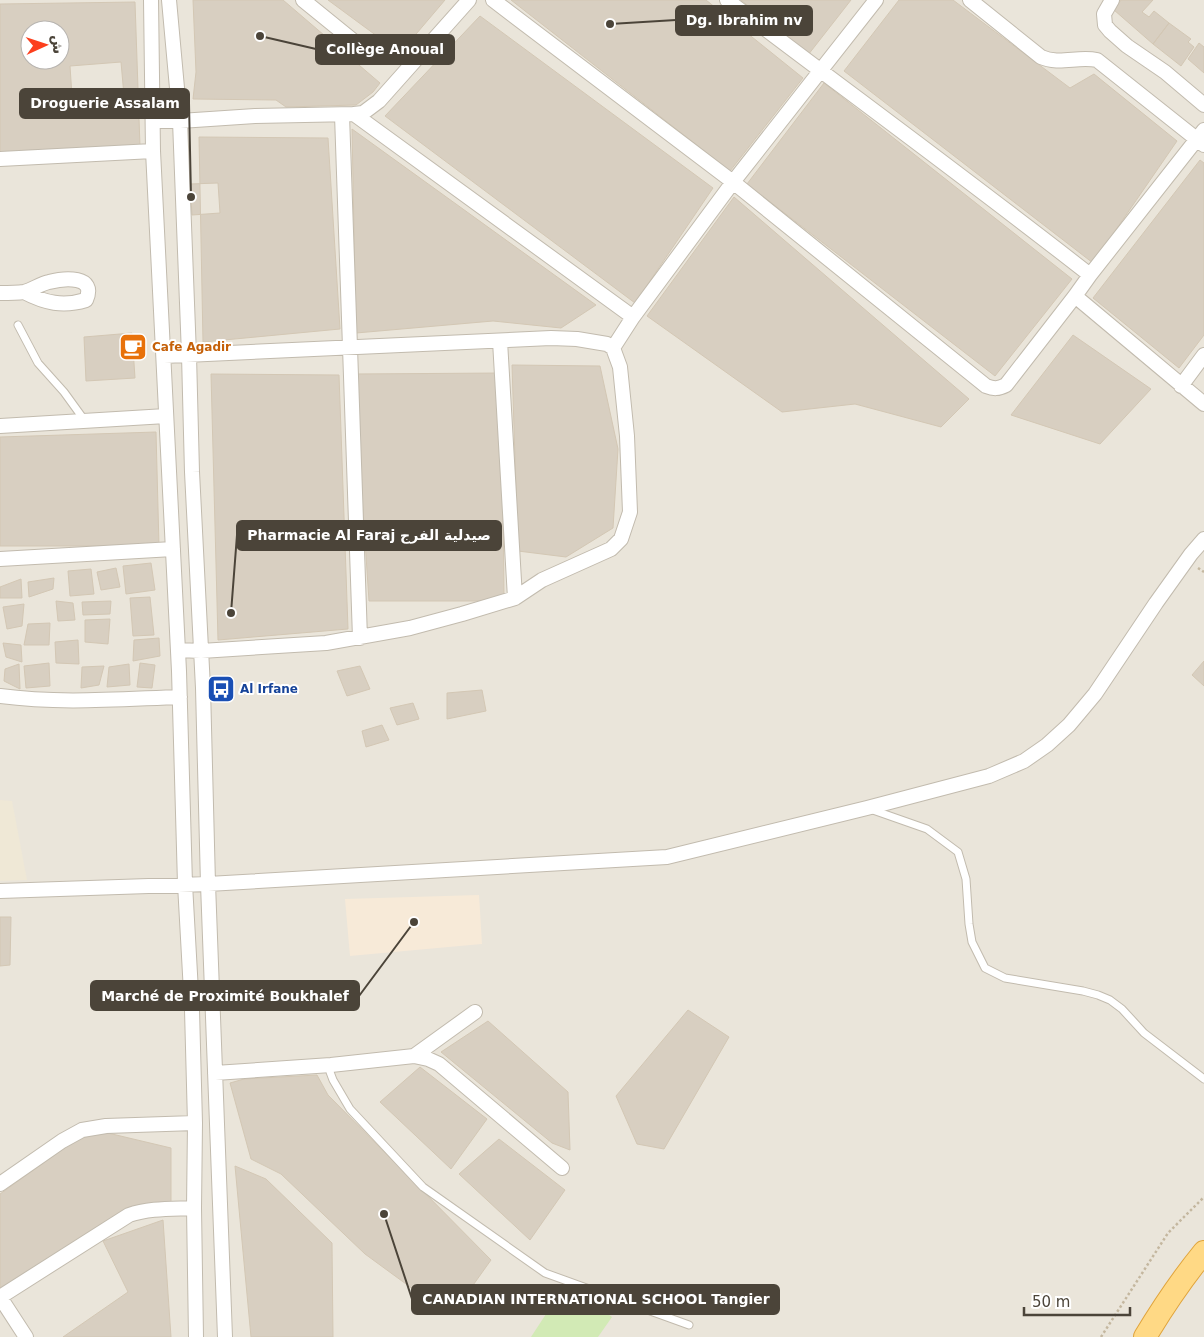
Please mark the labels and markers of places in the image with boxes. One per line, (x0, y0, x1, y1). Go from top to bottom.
callout: Dg. Ibrahim nv (676, 6, 812, 35)
callout: Collège Anoual (316, 35, 454, 64)
callout: Droguerie Assalam (20, 89, 189, 118)
cafe icon: Cafe Agadir (118, 332, 148, 362)
place label: Cafe Agadir (152, 340, 231, 354)
callout: Pharmacie Al Faraj صيدلية الفرج (237, 521, 501, 550)
bus stop icon: Al Irfane (206, 674, 236, 704)
place label: Al Irfane (240, 682, 298, 696)
callout: Marché de Proximité Boukhalef (91, 981, 359, 1010)
callout: CANADIAN INTERNATIONAL SCHOOL Tangier (412, 1285, 779, 1314)

